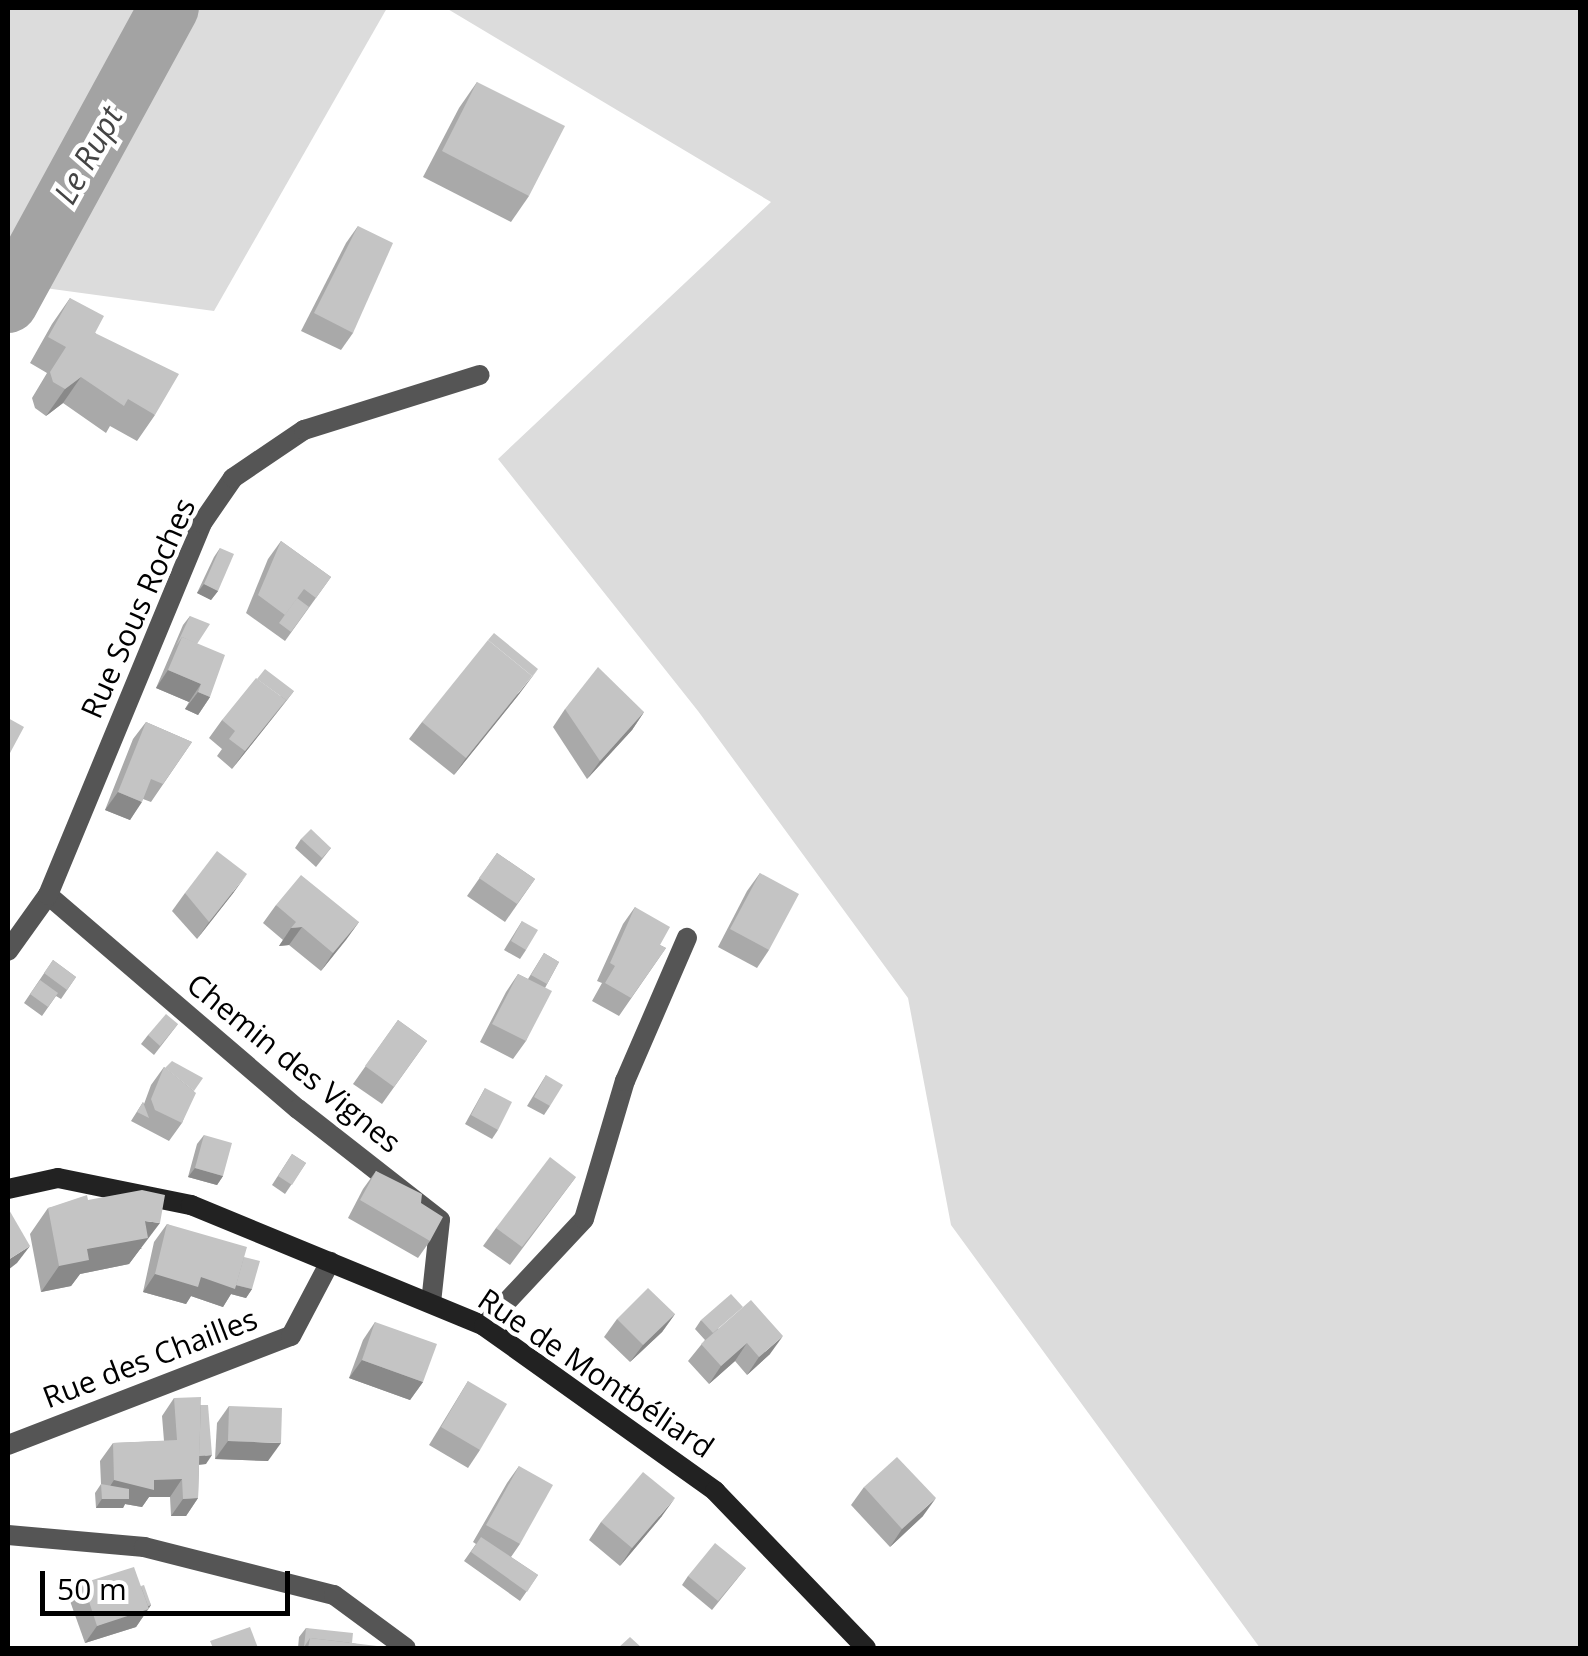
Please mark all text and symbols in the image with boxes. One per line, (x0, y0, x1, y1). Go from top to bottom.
water label: Le Rupt (46, 100, 130, 210)
street label: Rue Sous Roches (73, 492, 203, 724)
street label: Chemin des Vignes (180, 966, 408, 1160)
street label: Rue de Montbéliard (471, 1281, 721, 1465)
street label: Rue des Chailles (38, 1301, 262, 1415)
scale bar (45, 1551, 295, 1613)
text: 50 m (57, 1568, 127, 1609)

